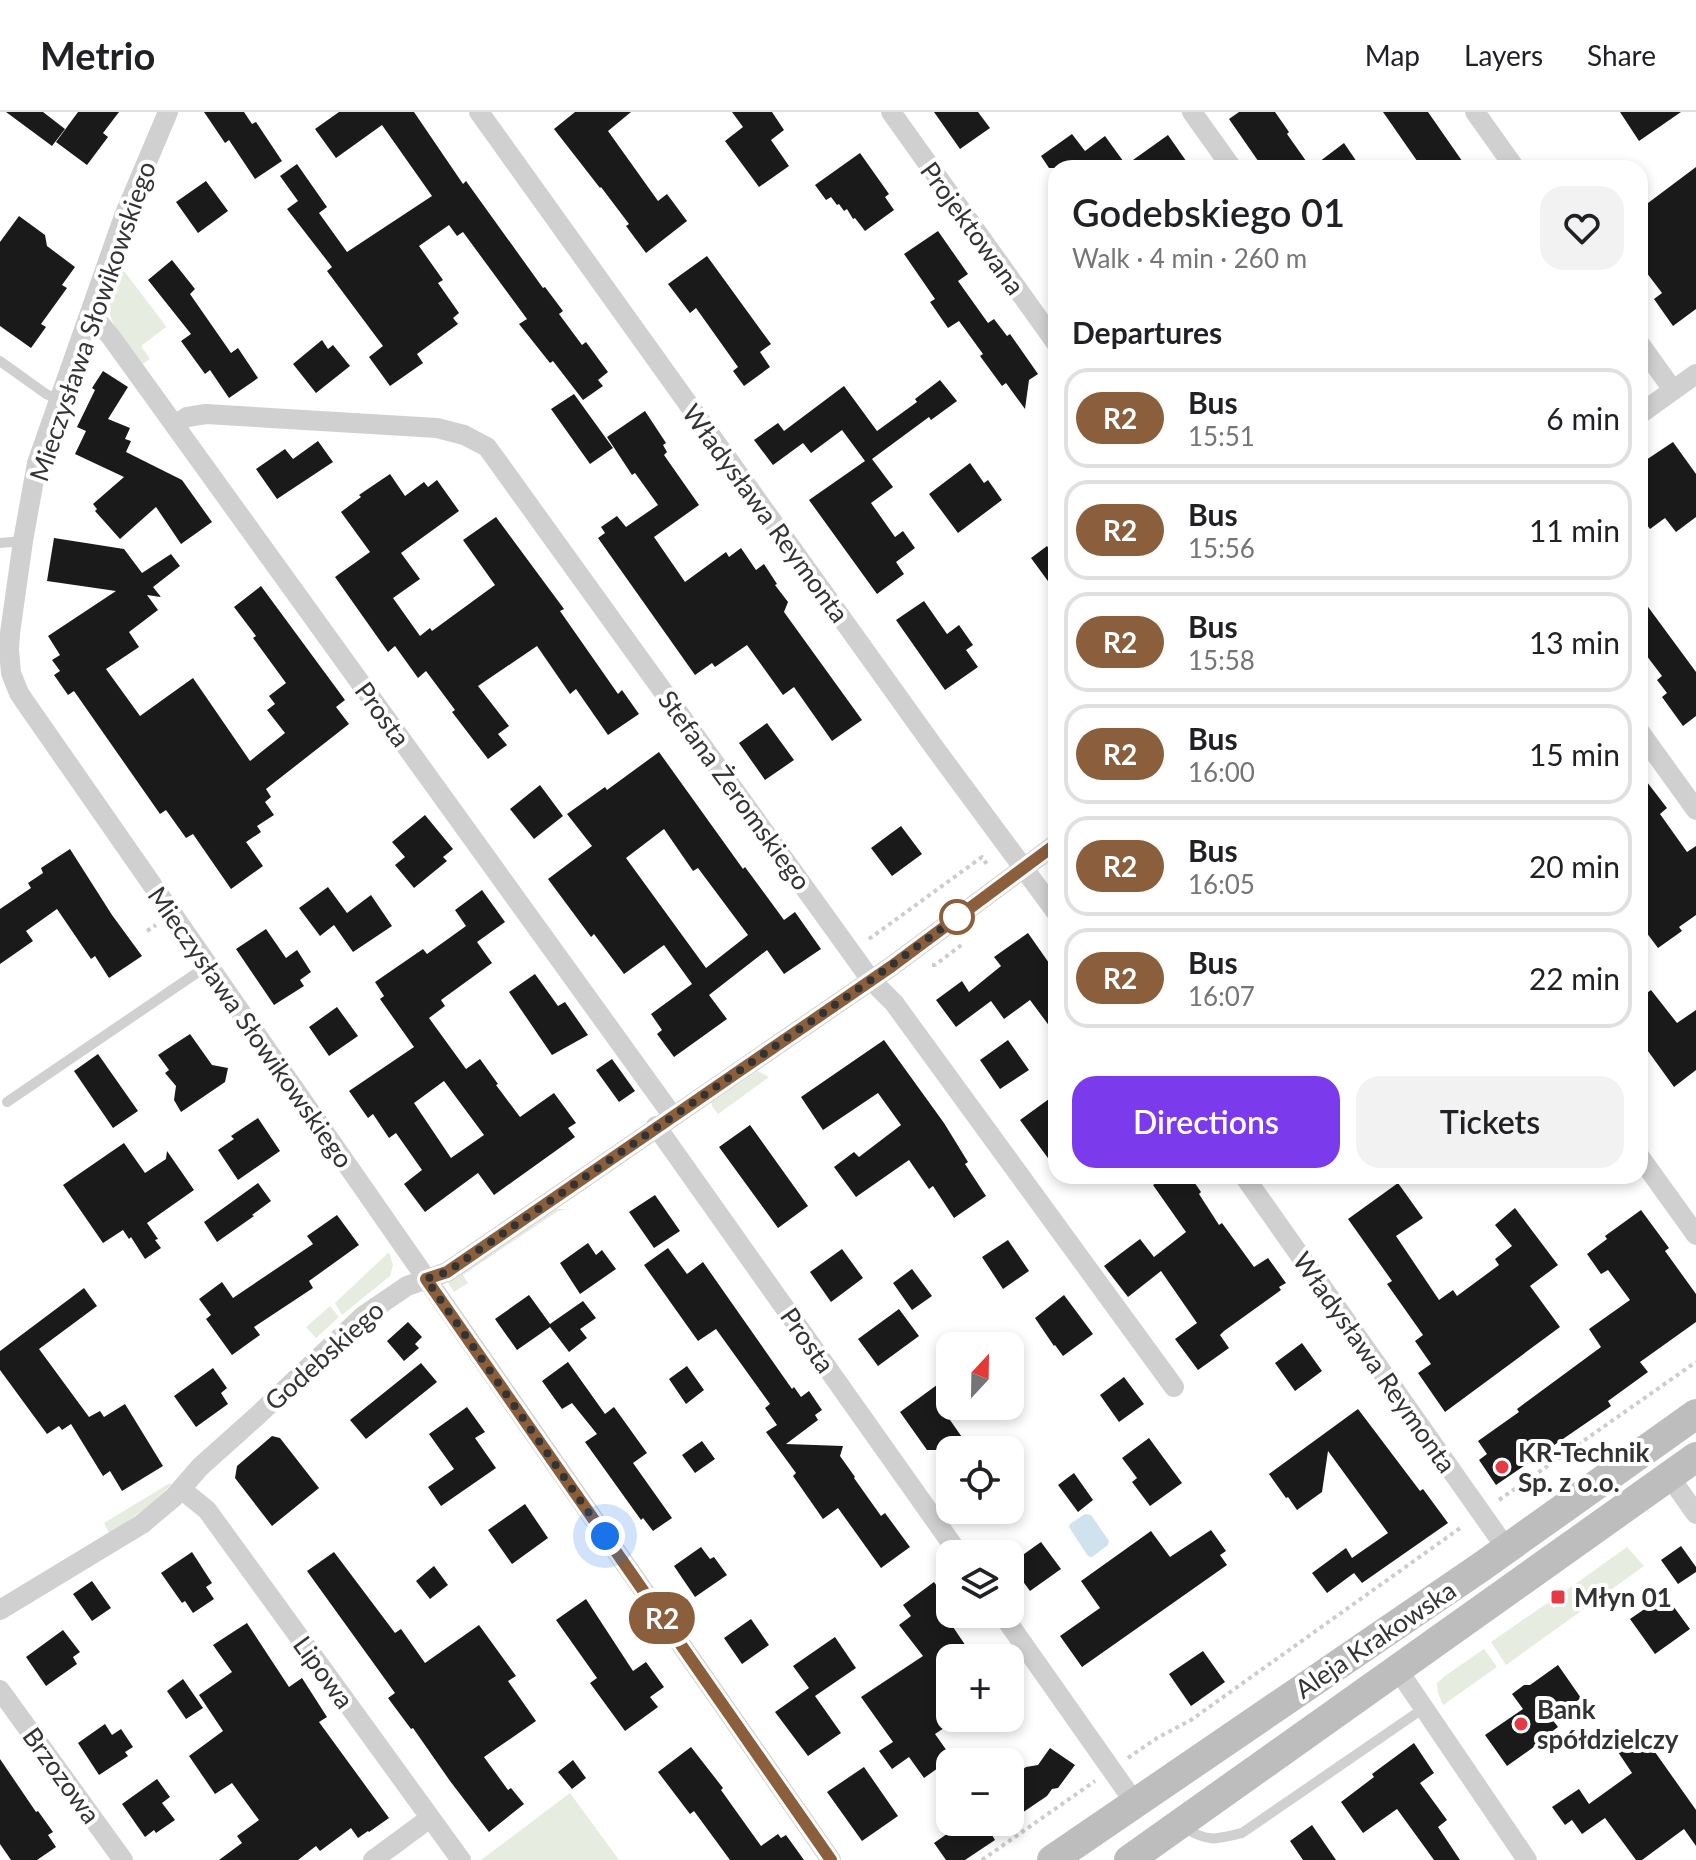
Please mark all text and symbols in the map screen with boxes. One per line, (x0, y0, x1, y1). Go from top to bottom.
text: Metrio (40, 32, 155, 78)
text: Map (1365, 38, 1420, 72)
text: Layers (1464, 38, 1543, 72)
text: Share (1587, 38, 1656, 72)
street label: Projektowana (914, 155, 1032, 301)
street label: Mieczysława Słowikowskiego (22, 157, 162, 485)
button: heart (1540, 186, 1624, 270)
text: Godebskiego 01 (1072, 189, 1345, 235)
text: Walk · 4 min · 260 m (1072, 242, 1307, 274)
text: Departures (1072, 314, 1222, 350)
text: Bus (1188, 384, 1238, 420)
street label: Władysława Reymonta (676, 397, 856, 629)
text: 6 min (1546, 400, 1620, 436)
text: R2 (1103, 401, 1137, 435)
text: 15:51 (1188, 420, 1255, 452)
text: Bus (1188, 496, 1238, 532)
text: 11 min (1529, 512, 1620, 548)
text: R2 (1103, 513, 1137, 547)
text: 15:56 (1188, 532, 1255, 564)
text: Bus (1188, 608, 1238, 644)
text: 13 min (1529, 624, 1620, 660)
text: R2 (1103, 625, 1137, 659)
text: 15:58 (1188, 644, 1255, 676)
street label: Prosta (349, 675, 417, 753)
street label: Stefana Żeromskiego (652, 684, 818, 896)
text: Bus (1188, 720, 1238, 756)
text: 15 min (1529, 736, 1620, 772)
text: R2 (1103, 737, 1137, 771)
text: 16:00 (1188, 756, 1255, 788)
text: Bus (1188, 832, 1238, 868)
text: 20 min (1529, 848, 1620, 884)
text: R2 (1103, 849, 1137, 883)
text: 16:05 (1188, 868, 1255, 900)
street label: Mieczysława Słowikowskiego (141, 880, 361, 1174)
unlabelled marker (940, 900, 974, 934)
text: Bus (1188, 944, 1238, 980)
text: 22 min (1529, 960, 1620, 996)
text: R2 (1103, 961, 1137, 995)
text: 16:07 (1188, 980, 1255, 1012)
button: Directions (1072, 1076, 1340, 1168)
button: Tickets (1356, 1076, 1624, 1168)
street label: Władysława Reymonta (1287, 1245, 1463, 1479)
street label: Godebskiego (258, 1293, 390, 1417)
street label: Prosta (774, 1301, 842, 1379)
north arrow (936, 1332, 1024, 1420)
map controls (936, 1332, 1024, 1836)
button: locate (936, 1436, 1024, 1524)
place label: KR-Technik Sp. z o.o. (1518, 1436, 1649, 1498)
marker: KR-Technik Sp. z o.o. (1493, 1458, 1511, 1476)
your location (585, 1516, 625, 1556)
button: layers (936, 1540, 1024, 1628)
street label: Aleja Krakowska (1288, 1573, 1462, 1705)
place label: Młyn 01 (1574, 1581, 1672, 1613)
marker: Młyn 01 (1549, 1588, 1567, 1606)
line badge: R2 (626, 1592, 698, 1644)
text: R2 (645, 1601, 679, 1635)
street label: Lipowa (287, 1629, 361, 1715)
button: + (936, 1644, 1024, 1732)
place label: Bank spółdzielczy (1537, 1693, 1679, 1755)
marker: Bank spółdzielczy (1512, 1715, 1530, 1733)
street label: Brzozowa (16, 1721, 108, 1829)
button: − (936, 1748, 1024, 1836)

